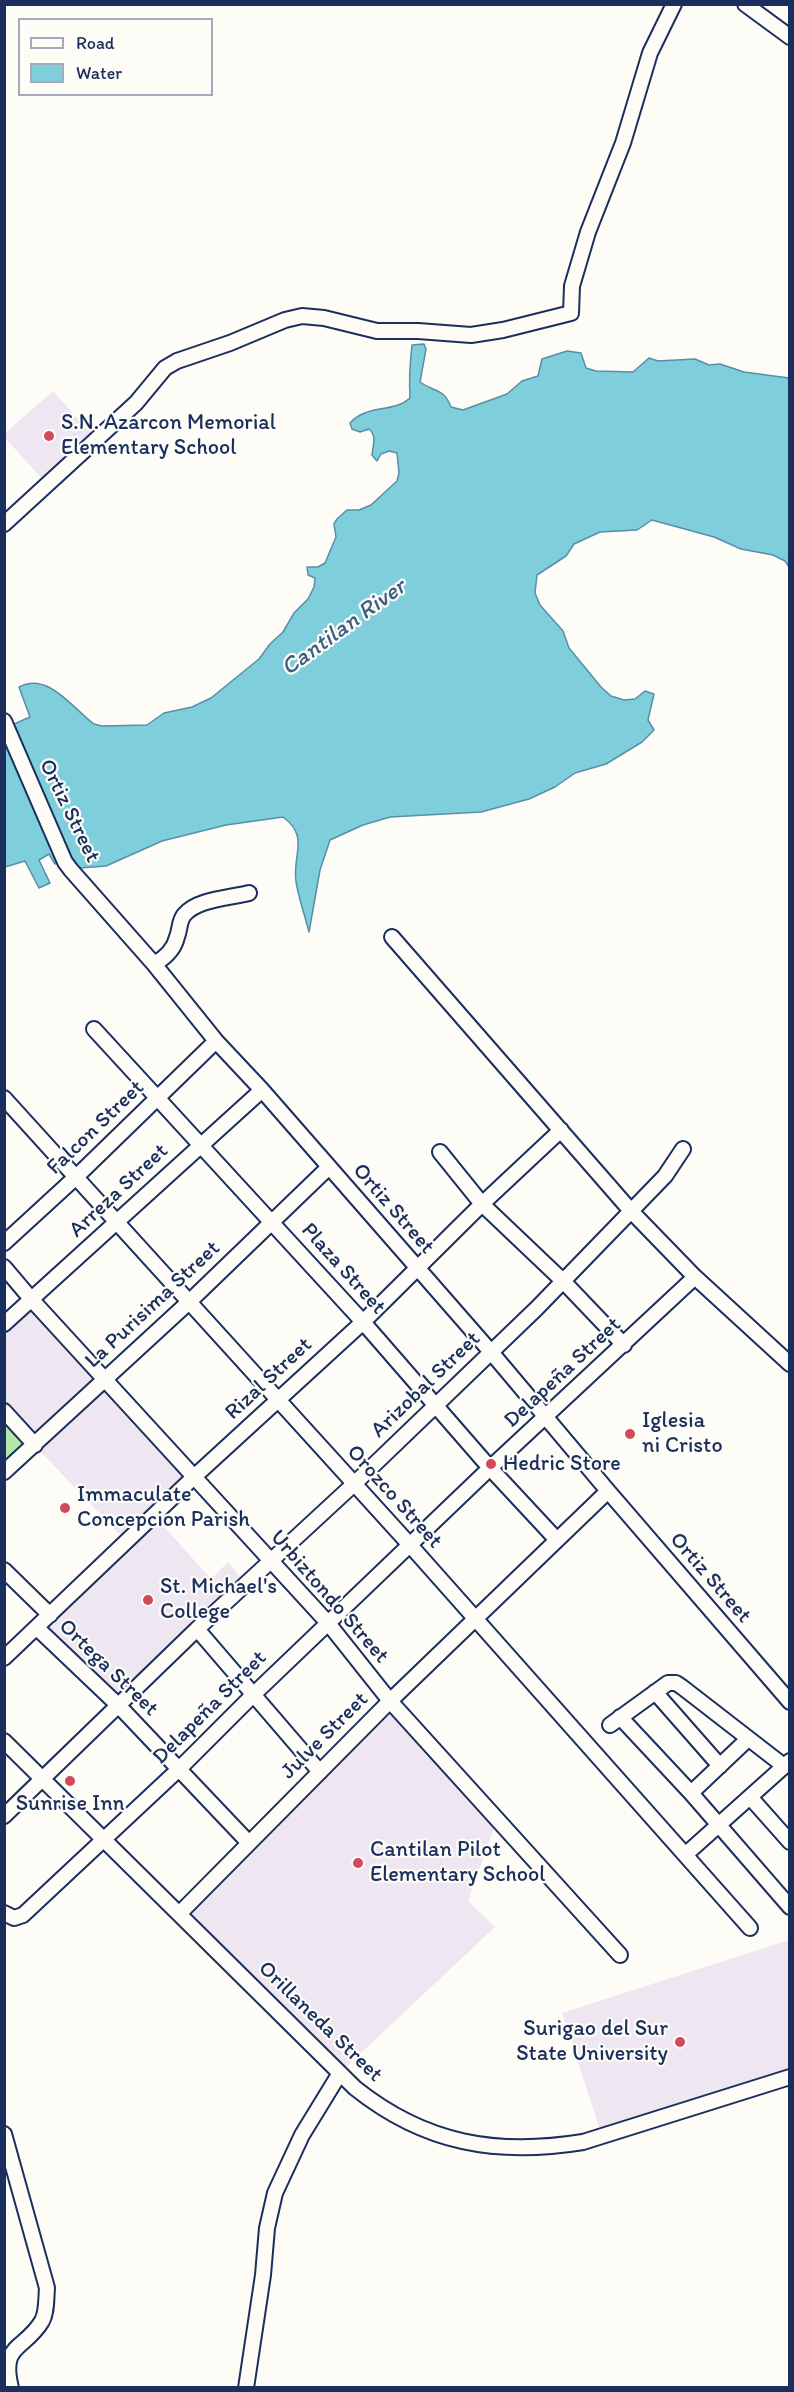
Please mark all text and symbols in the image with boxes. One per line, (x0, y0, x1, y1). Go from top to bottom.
legend (18, 18, 213, 96)
text: Road (76, 32, 115, 54)
text: Water (76, 62, 122, 84)
place label: S.N. Azarcon Memorial Elementary School (61, 410, 276, 462)
marker: S.N. Azarcon Memorial Elementary School (42, 429, 56, 443)
water label: Cantilan River (276, 573, 412, 683)
street label: Ortiz Street (33, 755, 105, 867)
street label: Falcon Street (42, 1075, 150, 1181)
street label: Arreza Street (64, 1138, 174, 1244)
street label: Ortiz Street (346, 1158, 440, 1260)
street label: Plaza Street (295, 1218, 391, 1320)
street label: La Purisima Street (80, 1236, 226, 1374)
street label: Delapeña Street (499, 1312, 627, 1434)
street label: Arizobal Street (366, 1326, 486, 1444)
street label: Rizal Street (220, 1332, 318, 1426)
place label: Iglesia ni Cristo (642, 1408, 723, 1460)
marker: Iglesia ni Cristo (623, 1427, 637, 1441)
street label: Orozco Street (341, 1440, 447, 1554)
place label: Hedric Store (503, 1451, 621, 1477)
marker: Hedric Store (484, 1457, 498, 1471)
place label: Immaculate Concepcion Parish (77, 1482, 250, 1534)
marker: Immaculate Concepcion Parish (58, 1501, 72, 1515)
street label: Urbiztondo Street (264, 1525, 394, 1669)
street label: Ortiz Street (663, 1527, 757, 1629)
place label: St. Michael's College (160, 1574, 277, 1626)
marker: St. Michael's College (141, 1593, 155, 1607)
street label: Ortega Street (53, 1614, 163, 1722)
street label: Delapeña Street (147, 1645, 273, 1771)
street label: Julve Street (276, 1687, 374, 1785)
marker: Sunrise Inn (63, 1774, 77, 1788)
place label: Sunrise Inn (16, 1791, 124, 1817)
place label: Cantilan Pilot Elementary School (370, 1837, 545, 1888)
marker: Cantilan Pilot Elementary School (351, 1856, 365, 1870)
street label: Orillaneda Street (252, 1956, 388, 2088)
place label: Surigao del Sur State University (516, 2016, 668, 2068)
marker: Surigao del Sur State University (673, 2035, 687, 2049)

